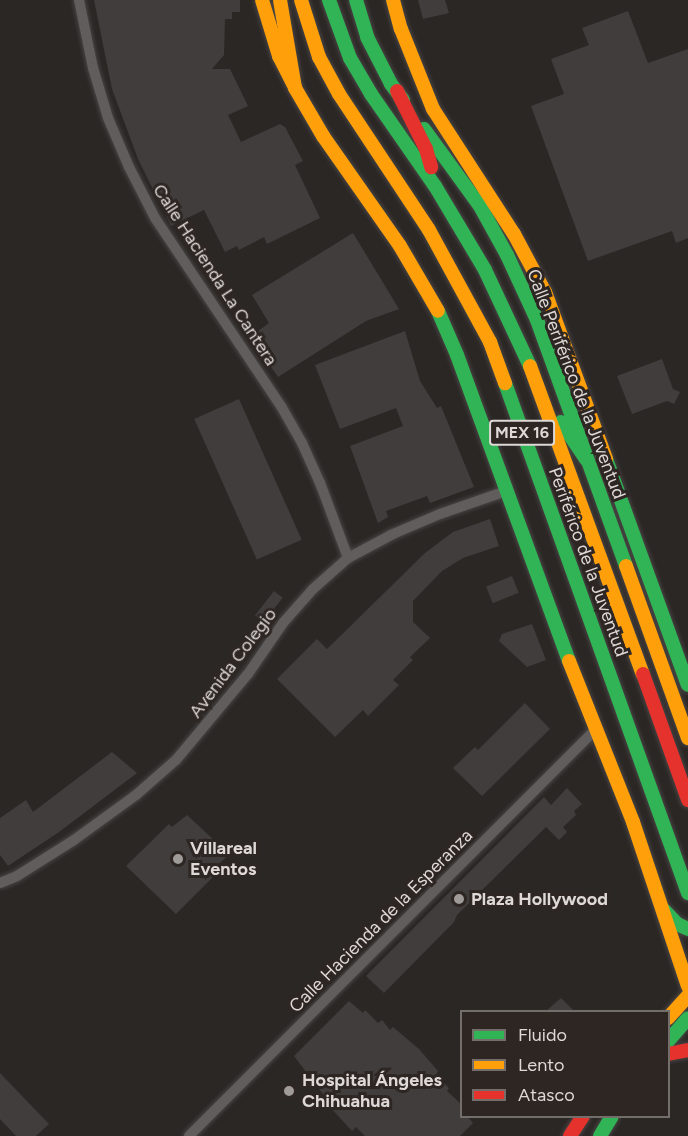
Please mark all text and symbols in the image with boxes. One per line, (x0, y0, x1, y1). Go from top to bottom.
street label: Calle Hacienda La Cantera (148, 180, 282, 370)
street label: Calle Periférico de la Juventud (522, 266, 630, 502)
road number: MEX 16 (489, 420, 555, 446)
street label: Periférico de la Juventud (544, 464, 632, 660)
street label: Avenida Colegio (185, 604, 281, 722)
street label: Calle Hacienda de la Esperanza (285, 825, 477, 1017)
place label: Villareal Eventos (190, 838, 257, 880)
marker: Villareal Eventos (171, 852, 185, 866)
place label: Plaza Hollywood (471, 888, 608, 910)
marker: Plaza Hollywood (452, 892, 466, 906)
legend (460, 1010, 670, 1118)
text: Fluido (518, 1024, 567, 1046)
text: Lento (518, 1054, 564, 1076)
place label: Hospital Ángeles Chihuahua (302, 1070, 442, 1112)
marker: Hospital Ángeles Chihuahua (280, 1082, 298, 1100)
text: Atasco (518, 1084, 575, 1106)

